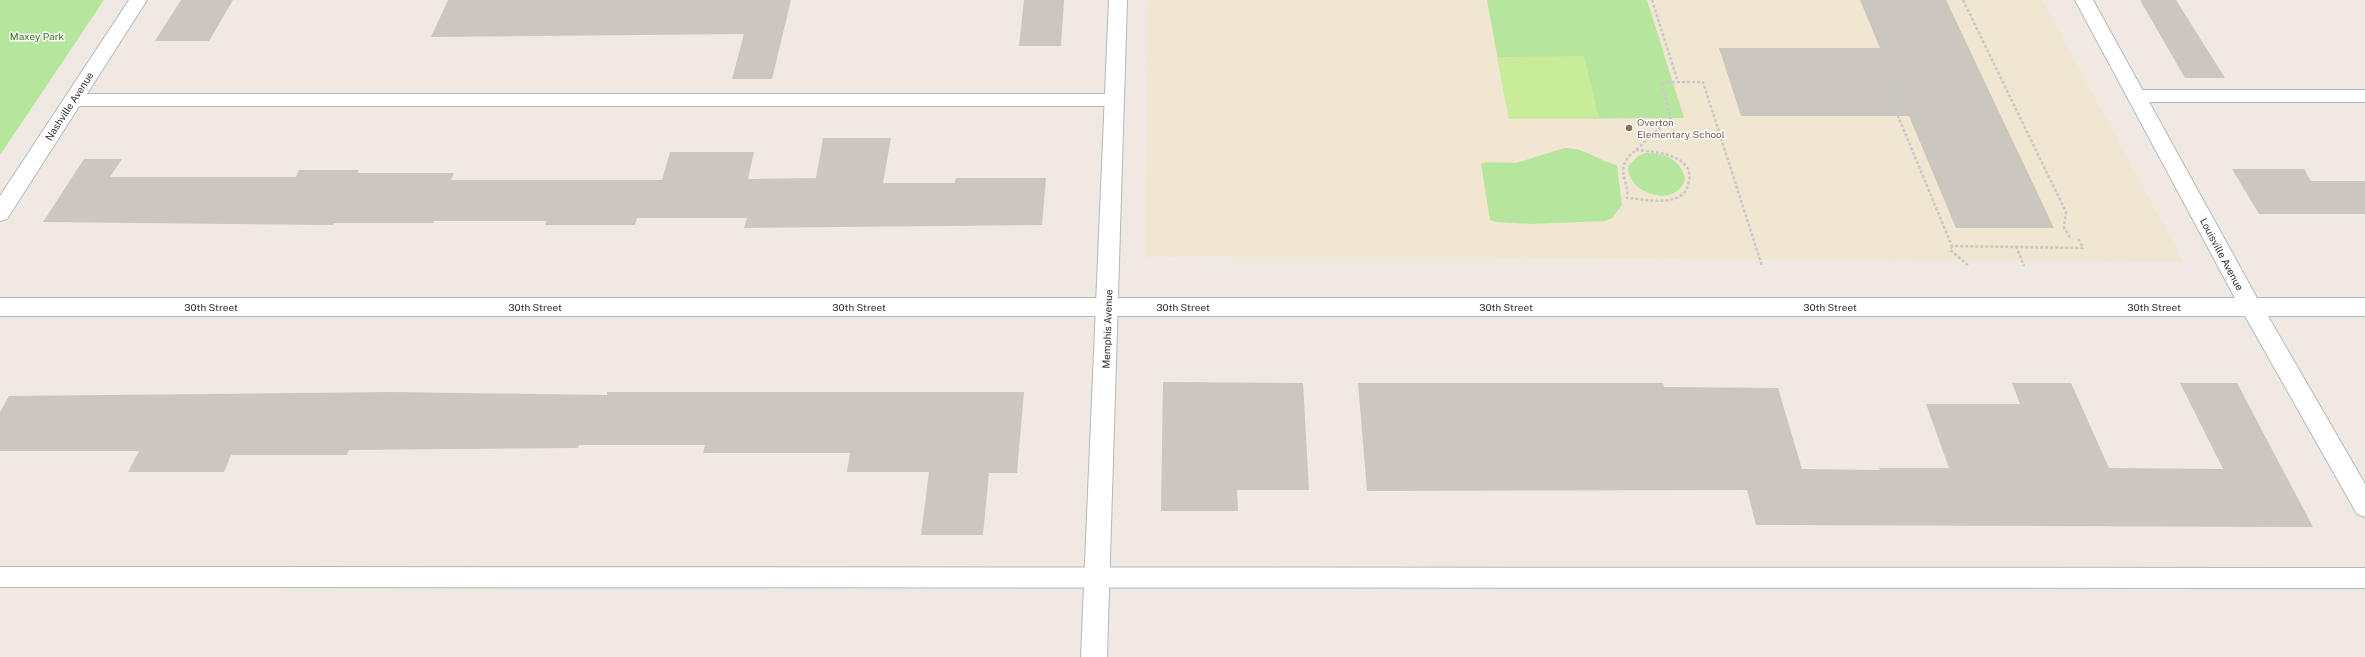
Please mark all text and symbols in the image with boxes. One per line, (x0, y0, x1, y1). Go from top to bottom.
park label: Maxey Park (10, 30, 65, 42)
street label: Nashville Avenue (42, 69, 96, 143)
place label: Overton Elementary School (1637, 116, 1725, 140)
marker: Overton Elementary School (1624, 123, 1634, 133)
street label: Louisville Avenue (2198, 216, 2246, 293)
street label: Memphis Avenue (1100, 289, 1114, 369)
street label: 30th Street (184, 301, 238, 313)
street label: 30th Street (508, 301, 562, 313)
street label: 30th Street (832, 301, 886, 313)
street label: 30th Street (1156, 301, 1210, 313)
street label: 30th Street (1479, 301, 1533, 313)
street label: 30th Street (1803, 301, 1857, 313)
street label: 30th Street (2127, 301, 2181, 313)

